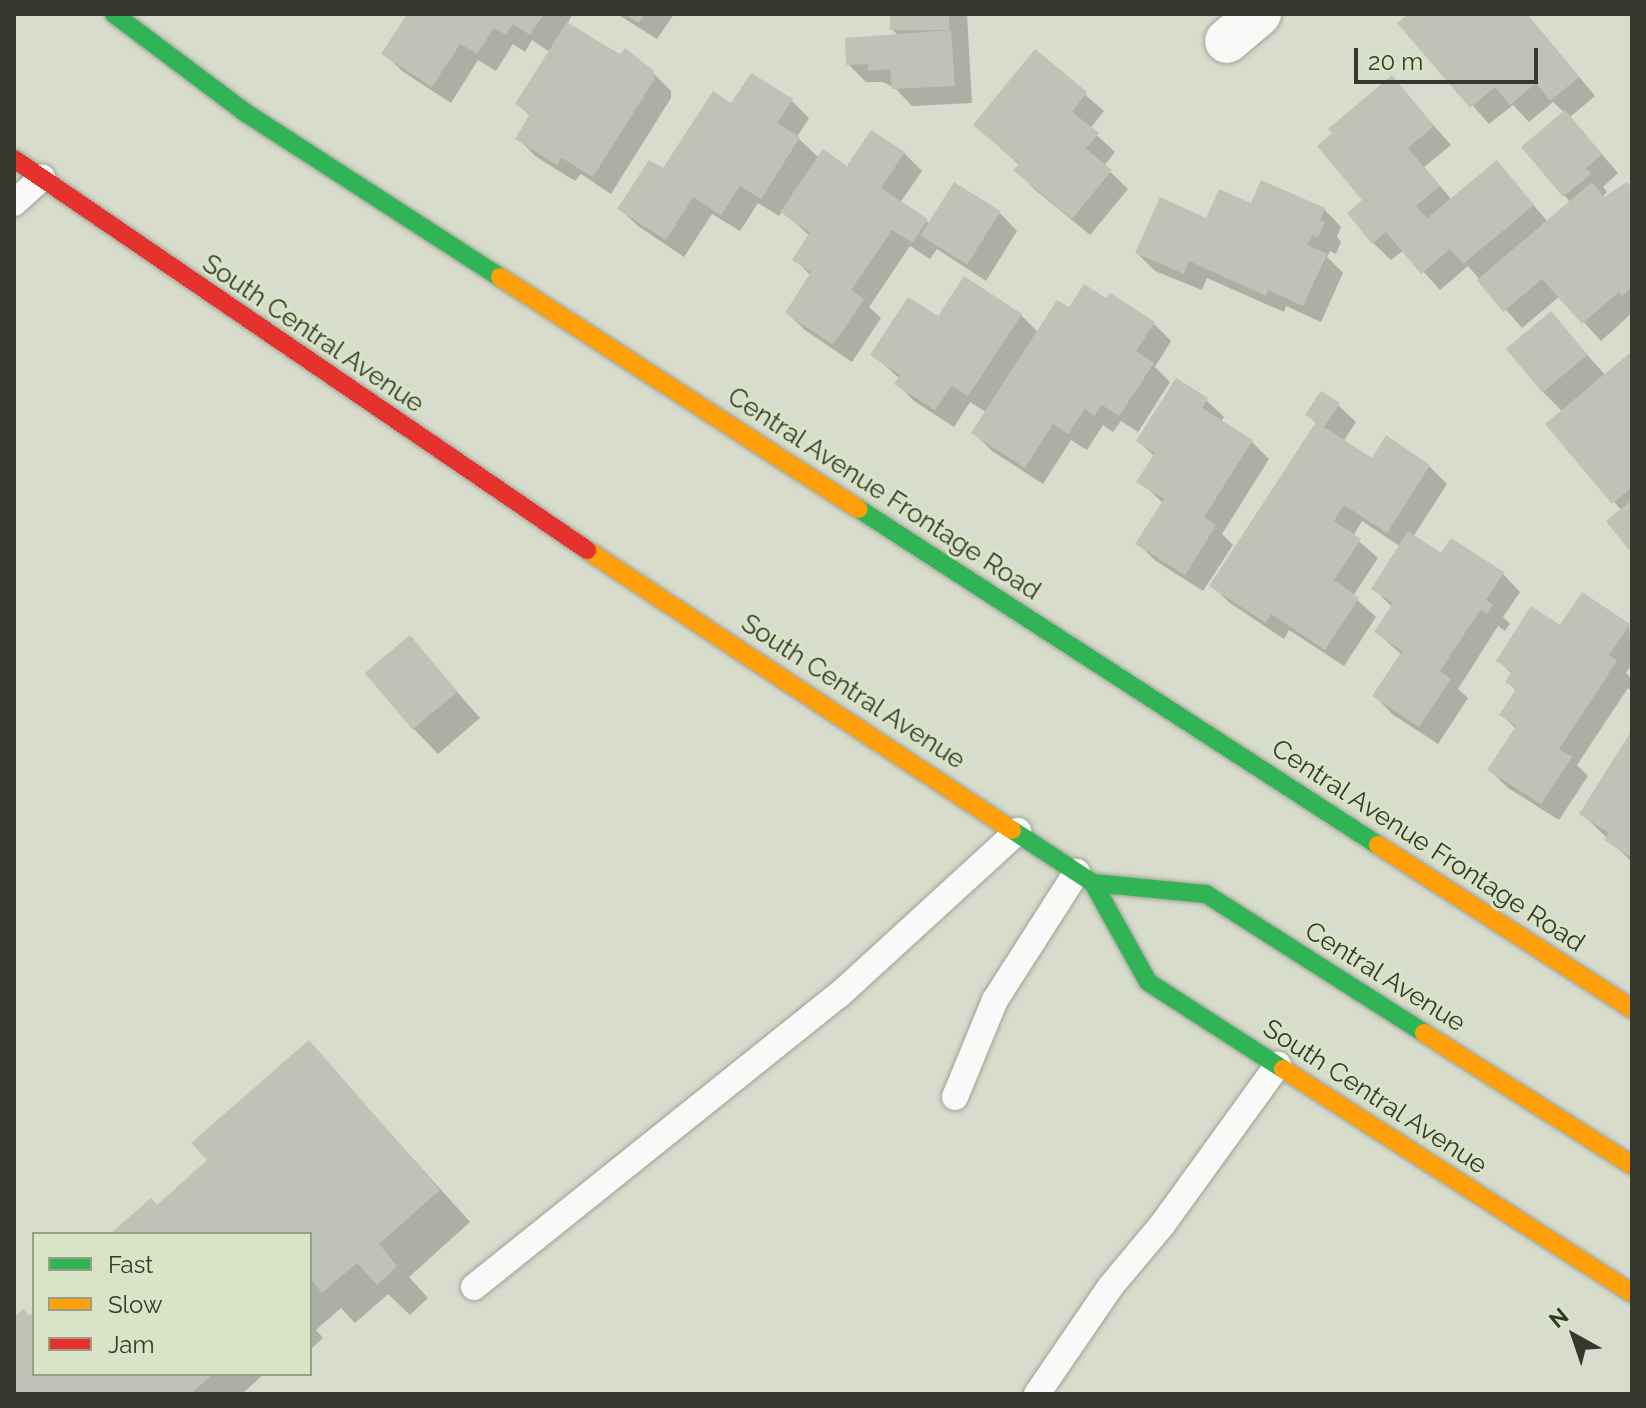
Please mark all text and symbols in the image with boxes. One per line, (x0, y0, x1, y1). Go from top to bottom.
scale bar (1358, 32, 1542, 82)
text: 20 m (1368, 47, 1423, 76)
street label: South Central Avenue (196, 248, 430, 420)
street label: Central Avenue Frontage Road (721, 381, 1047, 607)
street label: South Central Avenue (735, 608, 971, 776)
street label: Central Avenue Frontage Road (1265, 733, 1591, 959)
street label: Central Avenue (1298, 915, 1472, 1039)
street label: South Central Avenue (1257, 1013, 1493, 1181)
legend (32, 1232, 312, 1376)
text: Fast (108, 1250, 153, 1279)
text: Slow (108, 1290, 162, 1319)
north arrow (1534, 1296, 1614, 1376)
text: N (1544, 1302, 1573, 1333)
text: Jam (108, 1330, 154, 1359)

